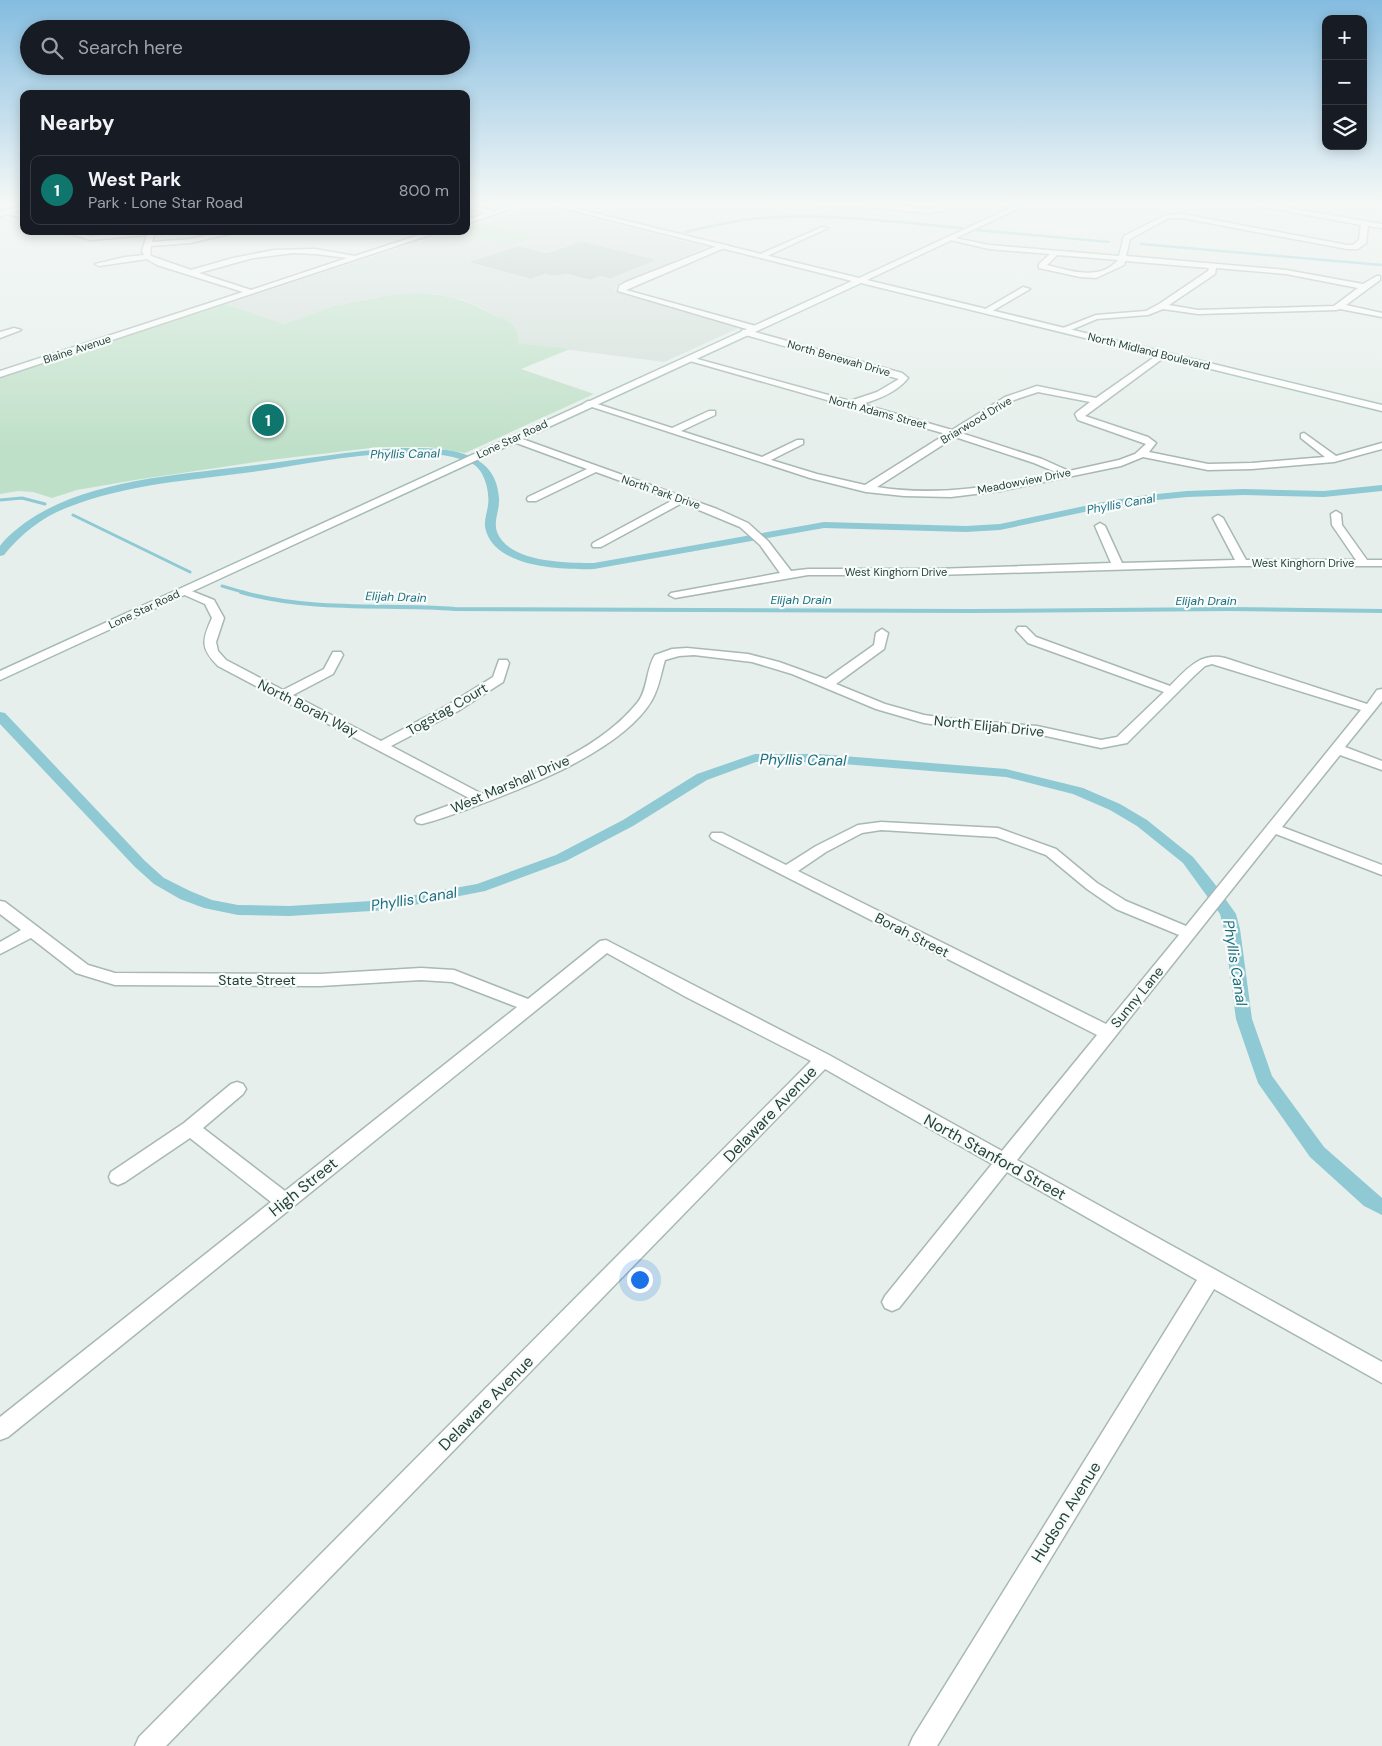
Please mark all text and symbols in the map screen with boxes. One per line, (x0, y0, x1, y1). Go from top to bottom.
map controls (1322, 15, 1367, 150)
button: + (1322, 15, 1367, 60)
search box (20, 20, 470, 75)
icon: search (38, 34, 66, 62)
text: Search here (78, 35, 183, 60)
button: − (1322, 60, 1367, 105)
button: layers (1322, 105, 1367, 150)
text: Nearby (40, 109, 114, 137)
text: West Park (88, 167, 181, 192)
text: 1 (54, 180, 60, 201)
text: 800 m (399, 180, 449, 201)
text: Park · Lone Star Road (88, 192, 243, 213)
street label: North Midland Boulevard (1087, 329, 1212, 373)
street label: Blaine Avenue (41, 331, 113, 367)
street label: North Benewah Drive (786, 337, 892, 379)
street label: North Adams Street (827, 392, 929, 432)
street label: Briarwood Drive (938, 393, 1014, 447)
pin: 1 (252, 401, 284, 439)
street label: Lone Star Road (474, 416, 550, 462)
water label: Phyllis Canal (370, 445, 440, 463)
street label: Meadowview Drive (976, 465, 1072, 497)
street label: North Park Drive (620, 472, 702, 512)
water label: Phyllis Canal (1085, 490, 1157, 518)
street label: West Kinghorn Drive (1252, 556, 1354, 570)
street label: West Kinghorn Drive (845, 565, 947, 579)
street label: Lone Star Road (106, 586, 182, 632)
water label: Elijah Drain (365, 588, 427, 606)
water label: Elijah Drain (770, 592, 832, 608)
water label: Elijah Drain (1175, 593, 1237, 609)
street label: North Borah Way (255, 675, 361, 741)
street label: Togstag Court (403, 679, 491, 739)
street label: North Elijah Drive (933, 711, 1045, 741)
water label: Phyllis Canal (759, 749, 847, 771)
street label: West Marshall Drive (448, 751, 572, 817)
water label: Phyllis Canal (370, 882, 459, 916)
street label: Borah Street (872, 909, 952, 961)
water label: Phyllis Canal (1218, 919, 1252, 1008)
street label: Sunny Lane (1107, 962, 1167, 1032)
street label: State Street (218, 971, 296, 989)
street label: Delaware Avenue (719, 1061, 821, 1167)
street label: North Stanford Street (920, 1109, 1070, 1205)
street label: High Street (264, 1153, 342, 1221)
your location (627, 1267, 653, 1293)
street label: Delaware Avenue (434, 1351, 538, 1455)
street label: Hudson Avenue (1027, 1457, 1105, 1567)

